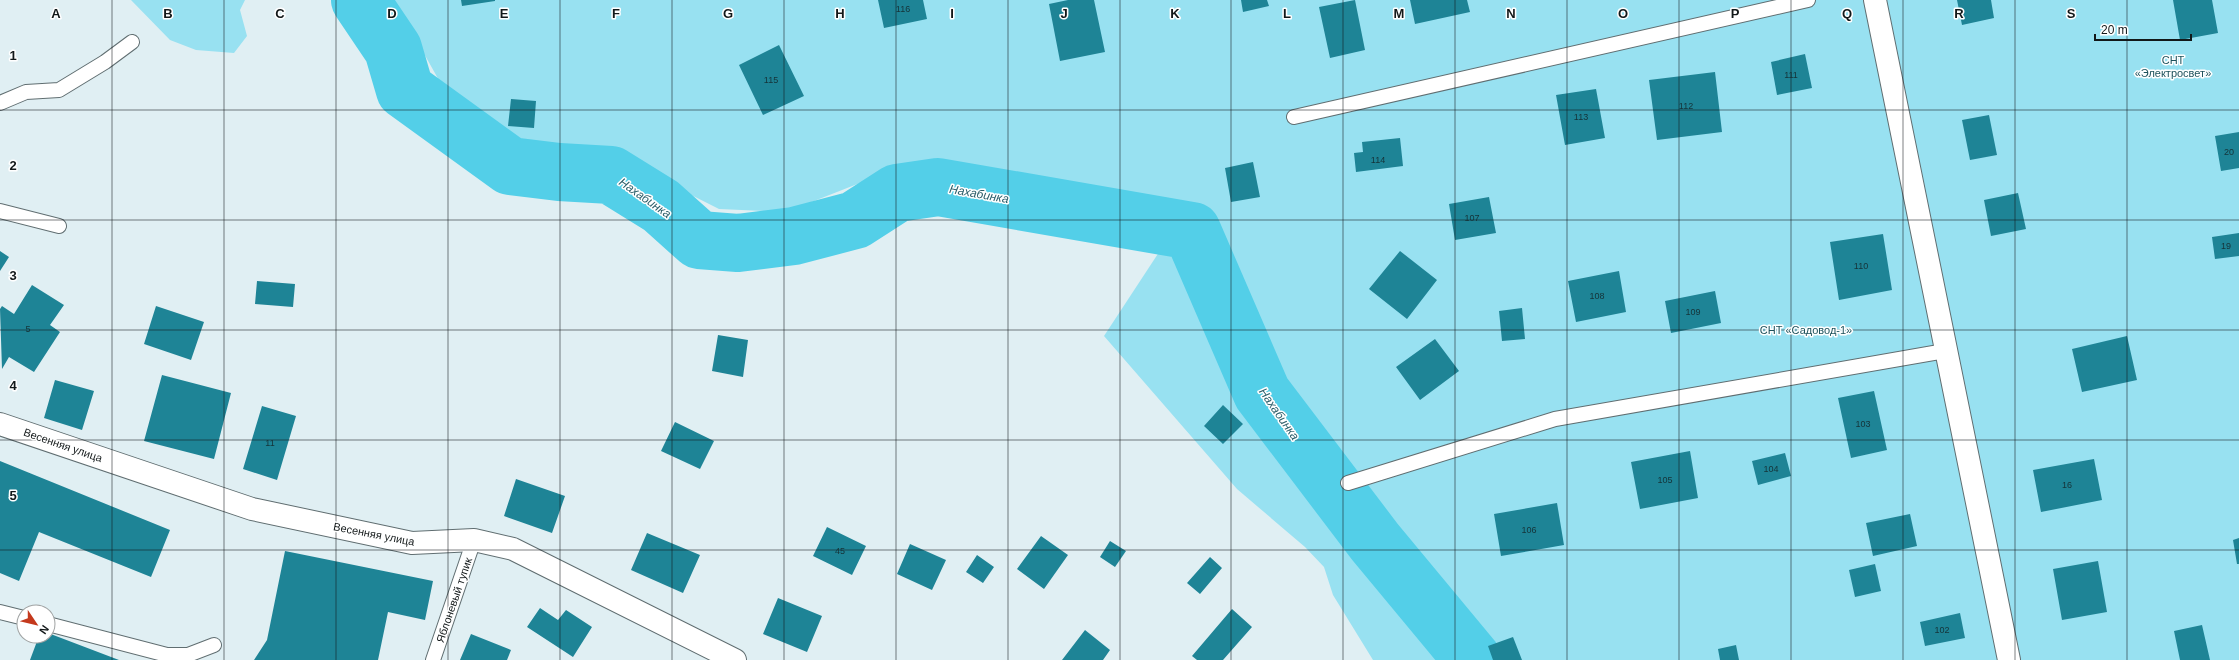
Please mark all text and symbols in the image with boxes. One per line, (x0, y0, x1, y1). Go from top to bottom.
house number: 116 (896, 4, 910, 14)
text: A (51, 6, 61, 21)
text: B (163, 6, 173, 21)
text: C (275, 6, 285, 21)
text: D (387, 6, 397, 21)
text: E (500, 6, 509, 21)
text: F (612, 6, 620, 21)
text: G (723, 6, 733, 21)
text: H (835, 6, 845, 21)
text: I (950, 6, 954, 21)
text: J (1060, 6, 1068, 21)
text: K (1170, 6, 1180, 21)
text: L (1283, 6, 1291, 21)
text: M (1394, 6, 1404, 21)
text: N (1506, 6, 1516, 21)
text: O (1618, 6, 1628, 21)
text: P (1731, 6, 1740, 21)
text: Q (1842, 6, 1852, 21)
text: R (1954, 6, 1964, 21)
text: S (2067, 6, 2076, 21)
scale bar (2095, 16, 2191, 42)
text: 20 m (2101, 23, 2128, 37)
text: 1 (9, 48, 17, 63)
park label: СНТ «Электросвет» (2135, 54, 2211, 79)
house number: 111 (1784, 70, 1798, 80)
house number: 115 (764, 75, 778, 85)
house number: 112 (1679, 101, 1693, 111)
house number: 113 (1574, 112, 1588, 122)
house number: 20 (2224, 147, 2234, 157)
house number: 114 (1371, 155, 1385, 165)
text: 2 (9, 158, 17, 173)
water label: Нахабинка (616, 175, 674, 221)
water label: Нахабинка (948, 182, 1010, 206)
house number: 107 (1464, 213, 1480, 223)
house number: 19 (2221, 241, 2231, 251)
house number: 110 (1854, 261, 1868, 271)
text: 3 (9, 268, 17, 283)
house number: 108 (1589, 291, 1605, 301)
house number: 109 (1685, 307, 1701, 317)
house number: 5 (25, 324, 31, 334)
park label: СНТ «Садовод-1» (1760, 324, 1852, 336)
text: 4 (9, 378, 17, 393)
water label: Нахабинка (1256, 385, 1302, 443)
house number: 103 (1855, 419, 1871, 429)
street label: Весенняя улица (22, 426, 105, 464)
house number: 11 (265, 438, 275, 448)
house number: 104 (1763, 464, 1779, 474)
house number: 105 (1657, 475, 1673, 485)
house number: 16 (2062, 480, 2072, 490)
text: 5 (9, 488, 17, 503)
street label: Весенняя улица (332, 520, 416, 548)
house number: 106 (1521, 525, 1537, 535)
house number: 45 (835, 546, 845, 556)
street label: Яблоневый тупик (434, 556, 474, 644)
north arrow (16, 604, 56, 644)
text: N (37, 623, 51, 636)
house number: 102 (1934, 625, 1950, 635)

